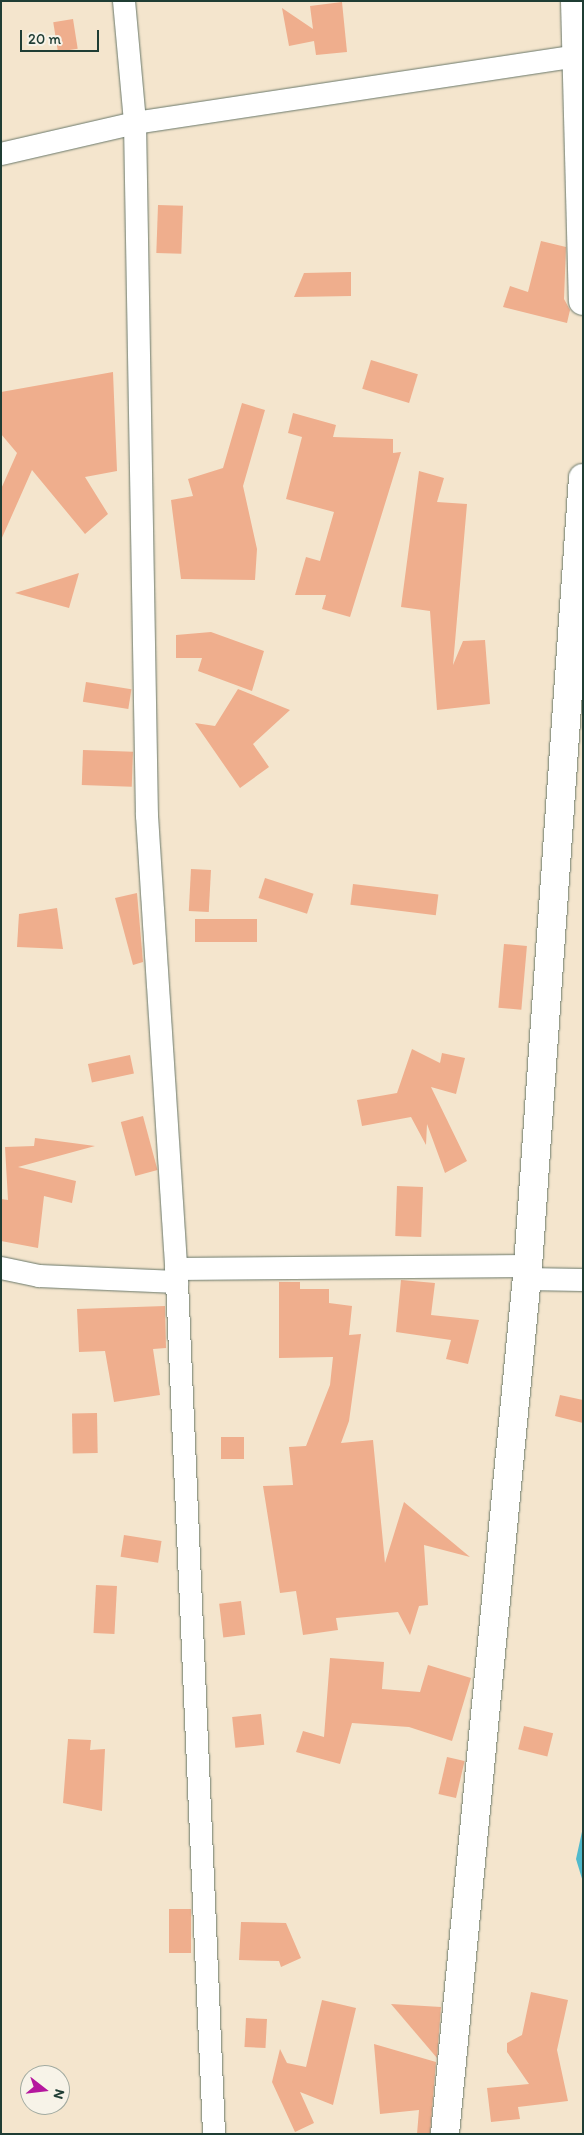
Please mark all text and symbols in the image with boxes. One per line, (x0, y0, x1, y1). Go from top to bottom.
scale bar (22, 20, 101, 52)
text: 20 m (28, 30, 61, 48)
north arrow (20, 2065, 70, 2115)
text: N (49, 2087, 68, 2101)

